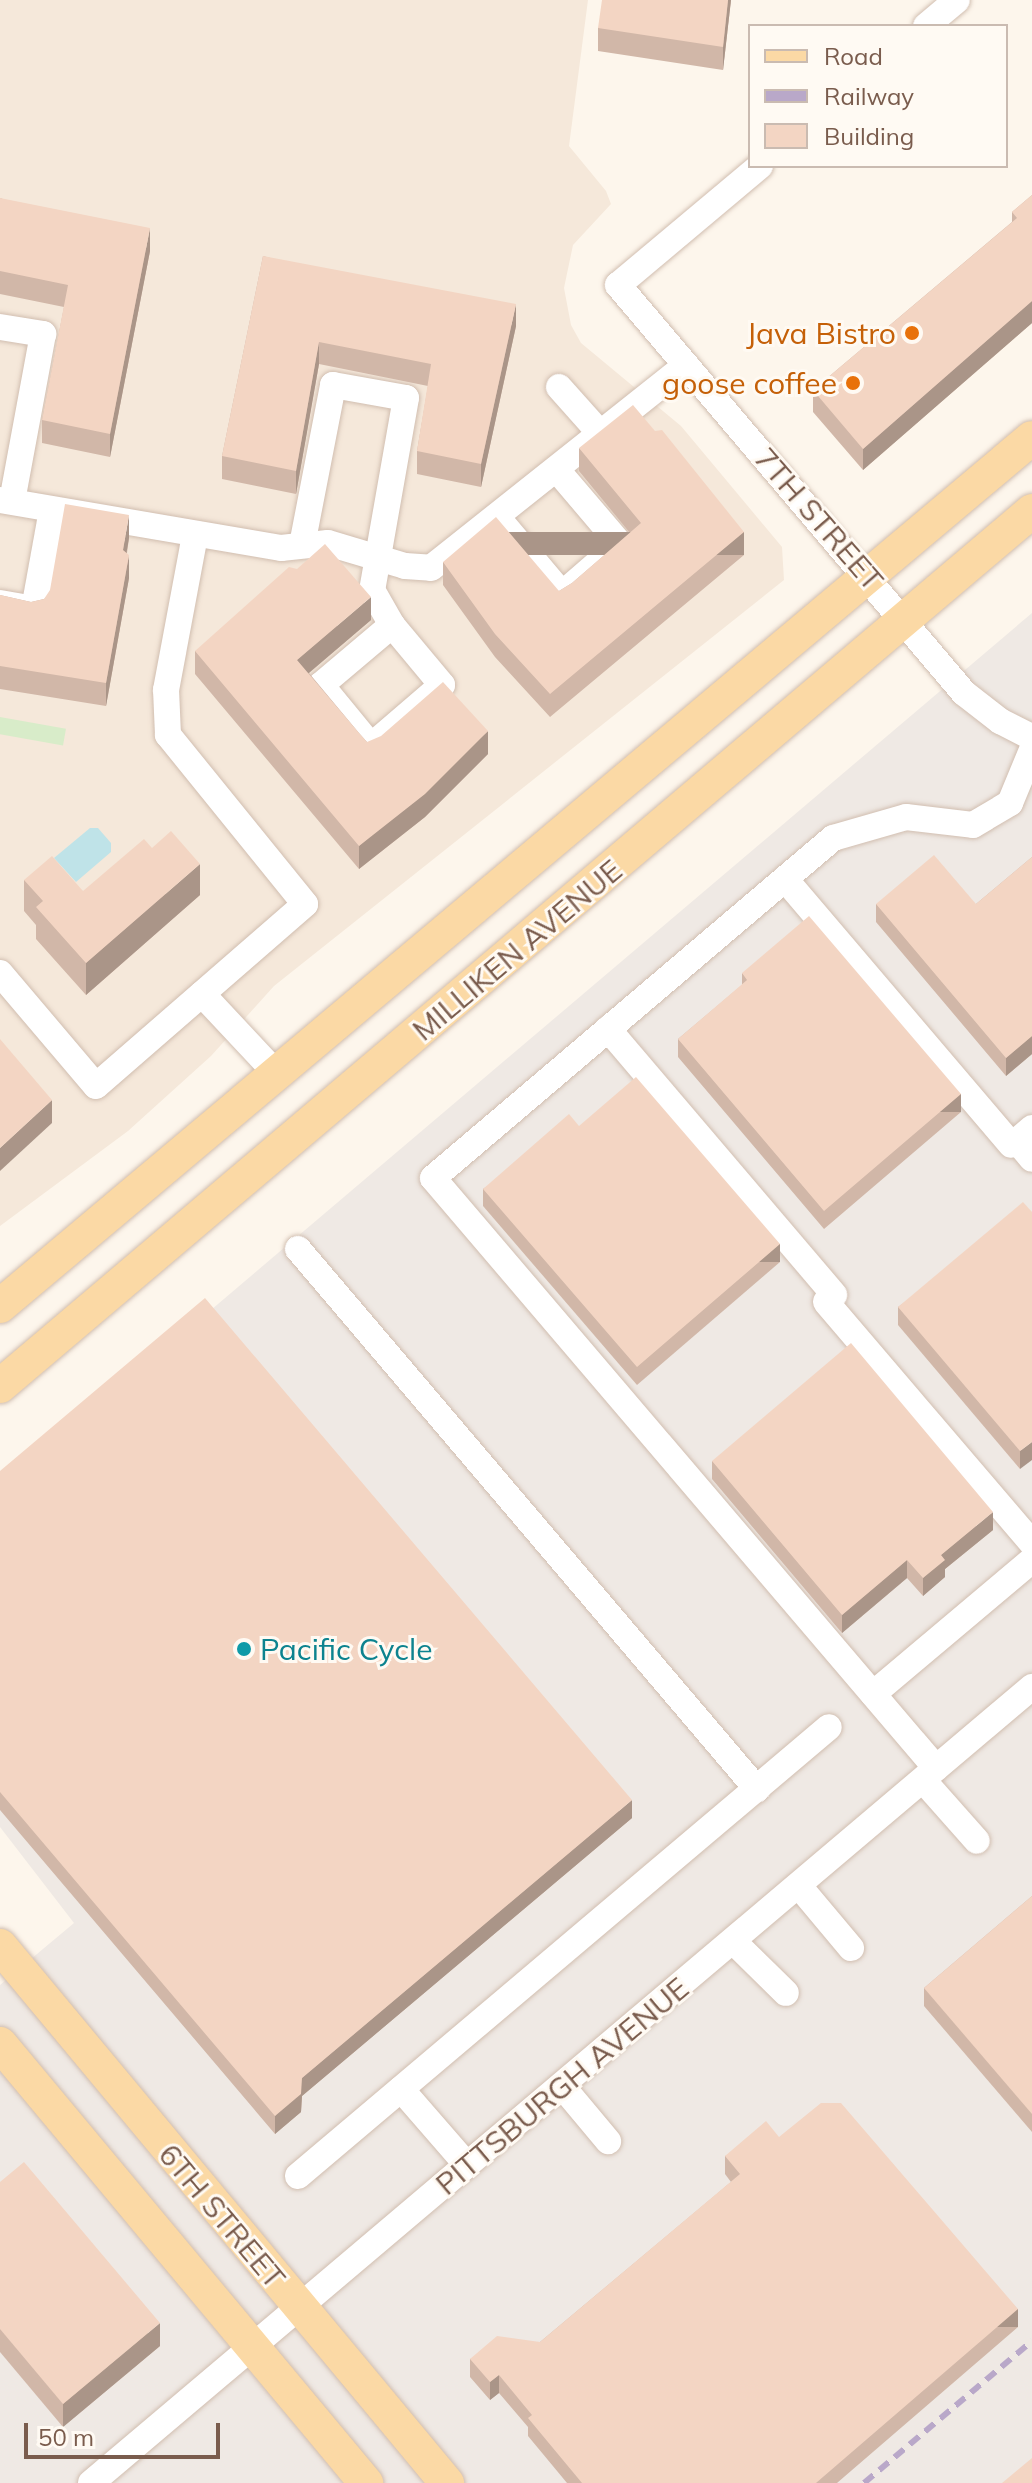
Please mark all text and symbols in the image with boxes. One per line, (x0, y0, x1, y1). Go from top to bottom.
legend (748, 24, 1008, 168)
text: Road (824, 41, 883, 71)
text: Railway (824, 81, 914, 111)
text: Building (824, 121, 914, 151)
place label: Java Bistro (746, 315, 896, 351)
marker: Java Bistro (903, 324, 921, 342)
place label: goose coffee (662, 365, 837, 401)
marker: goose coffee (844, 374, 862, 392)
street label: 7TH STREET (747, 440, 891, 598)
street label: MILLIKEN AVENUE (405, 852, 629, 1048)
place label: Pacific Cycle (260, 1631, 433, 1667)
marker: Pacific Cycle (235, 1640, 253, 1658)
street label: PITTSBURGH AVENUE (428, 1970, 696, 2202)
street label: 6TH STREET (151, 2137, 293, 2295)
scale bar (28, 2407, 224, 2457)
text: 50 m (38, 2422, 94, 2452)

